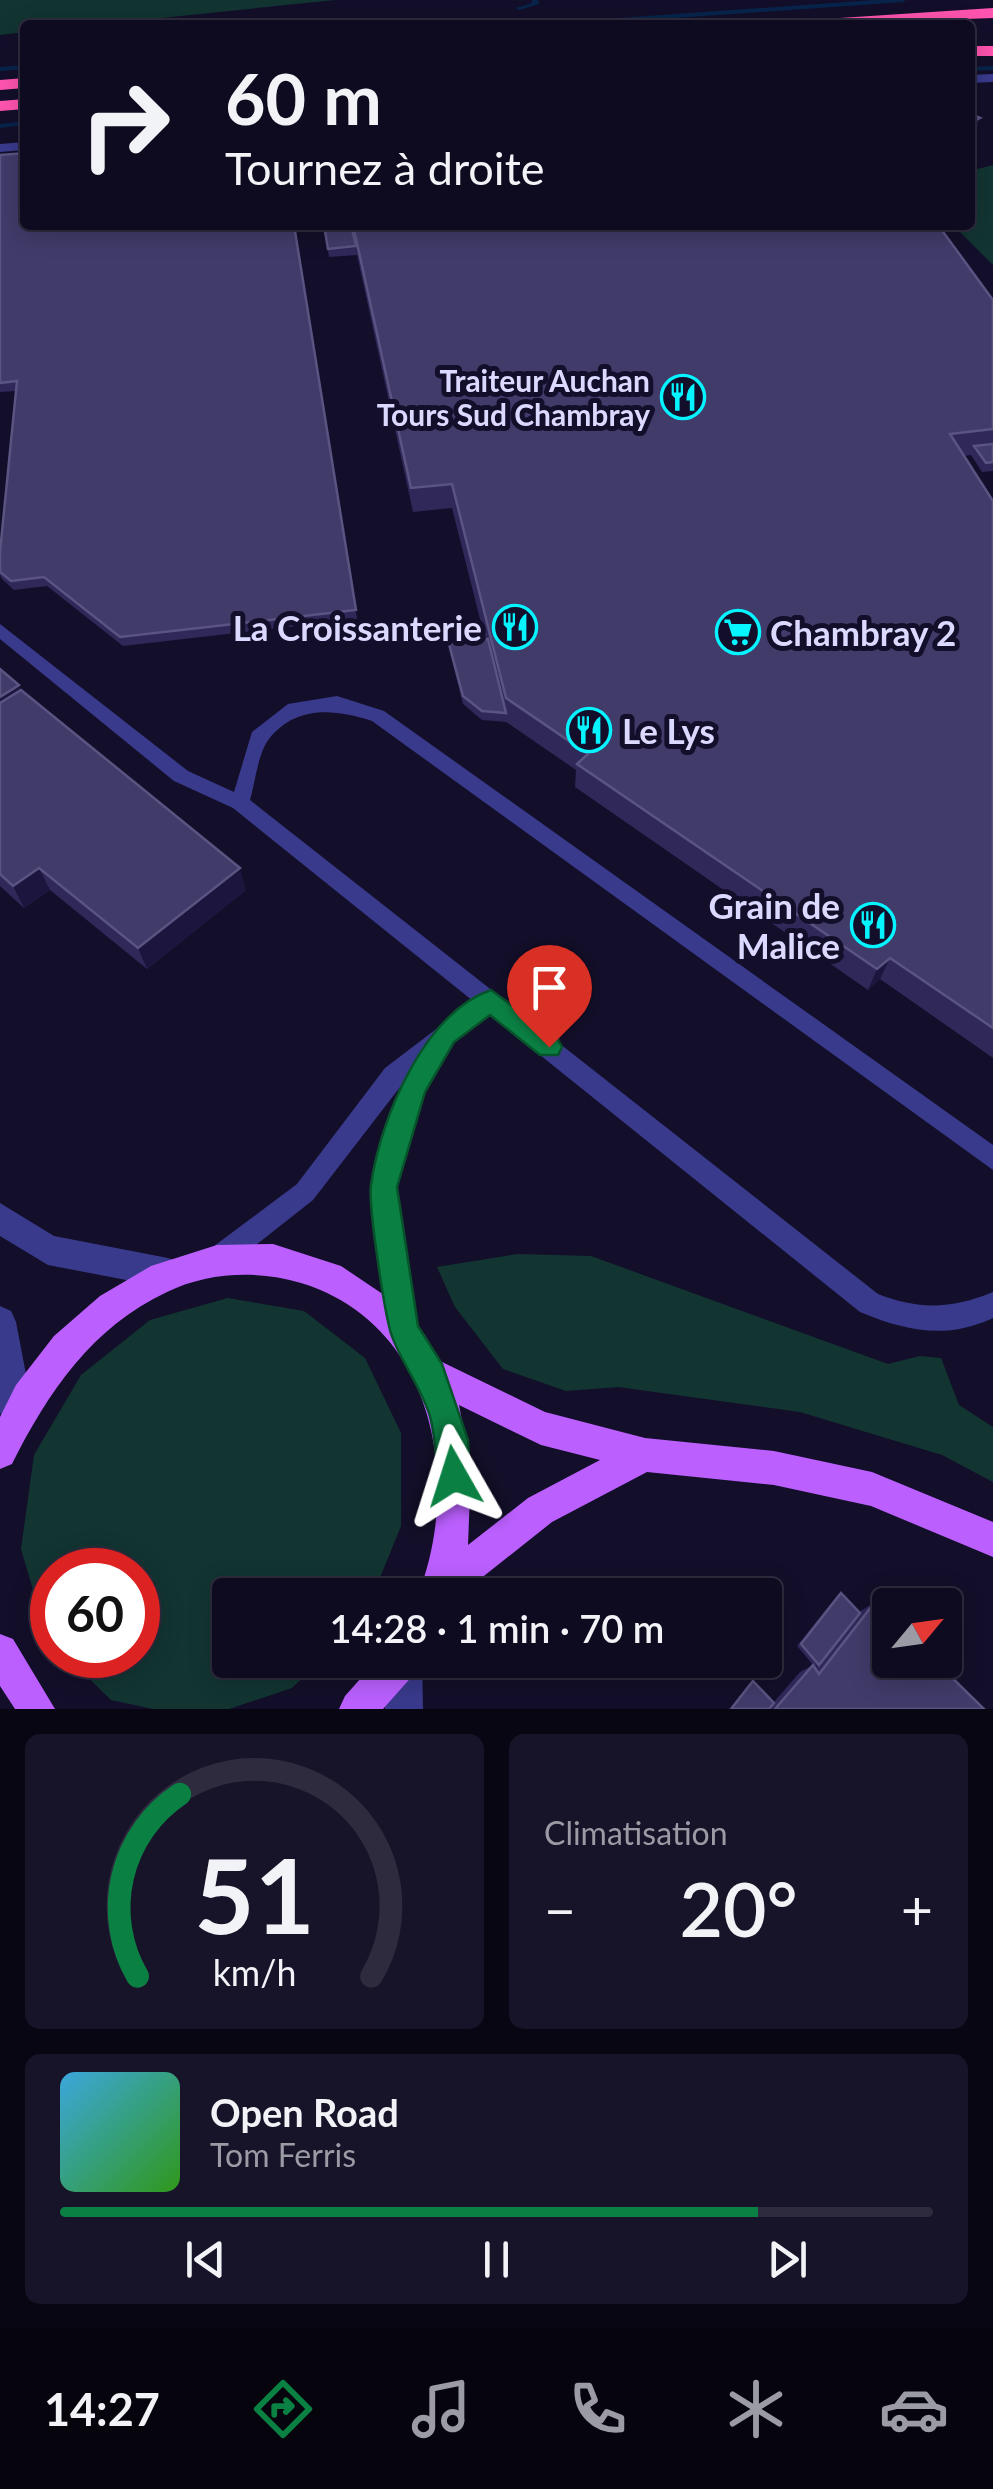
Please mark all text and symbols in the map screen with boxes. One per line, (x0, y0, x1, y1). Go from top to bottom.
text: 60 m (225, 56, 382, 140)
icon: right (60, 60, 190, 190)
text: Tournez à droite (225, 141, 544, 195)
place label: Traiteur Auchan Tours Sud Chambray (377, 362, 650, 432)
restaurant icon: Traiteur Auchan Tours Sud Chambray (660, 374, 706, 420)
restaurant icon: La Croissanterie (492, 604, 538, 650)
place label: La Croissanterie (233, 606, 482, 648)
supermarket icon: Chambray 2 (715, 609, 761, 655)
place label: Chambray 2 (770, 611, 956, 653)
restaurant icon: Le Lys (566, 707, 612, 753)
place label: Le Lys (622, 709, 715, 751)
place label: Grain de Malice (709, 884, 840, 966)
restaurant icon: Grain de Malice (850, 902, 896, 948)
pin (507, 945, 592, 1048)
icon: arrive (522, 960, 577, 1015)
position arrow (402, 1424, 506, 1528)
speed limit sign: 60 (30, 1548, 160, 1678)
north arrow (872, 1588, 962, 1678)
map controls (872, 1588, 962, 1678)
text: 14:28 · 1 min · 70 m (330, 1605, 664, 1651)
text: Climatisation (544, 1813, 728, 1852)
text: 51 (194, 1831, 315, 1956)
text: 20° (679, 1863, 798, 1953)
text: − (544, 1876, 576, 1942)
text: + (901, 1876, 933, 1942)
text: km/h (213, 1951, 296, 1994)
text: Open Road (210, 2089, 399, 2135)
text: Tom Ferris (210, 2135, 356, 2174)
icon: previous (178, 2232, 233, 2287)
icon: pause (469, 2232, 524, 2287)
icon: next (760, 2232, 815, 2287)
icon: directions (248, 2374, 318, 2444)
icon: music (406, 2374, 476, 2444)
icon: phone (563, 2374, 633, 2444)
icon: climate (721, 2374, 791, 2444)
icon: car (879, 2374, 949, 2444)
text: 14:27 (44, 2382, 160, 2436)

